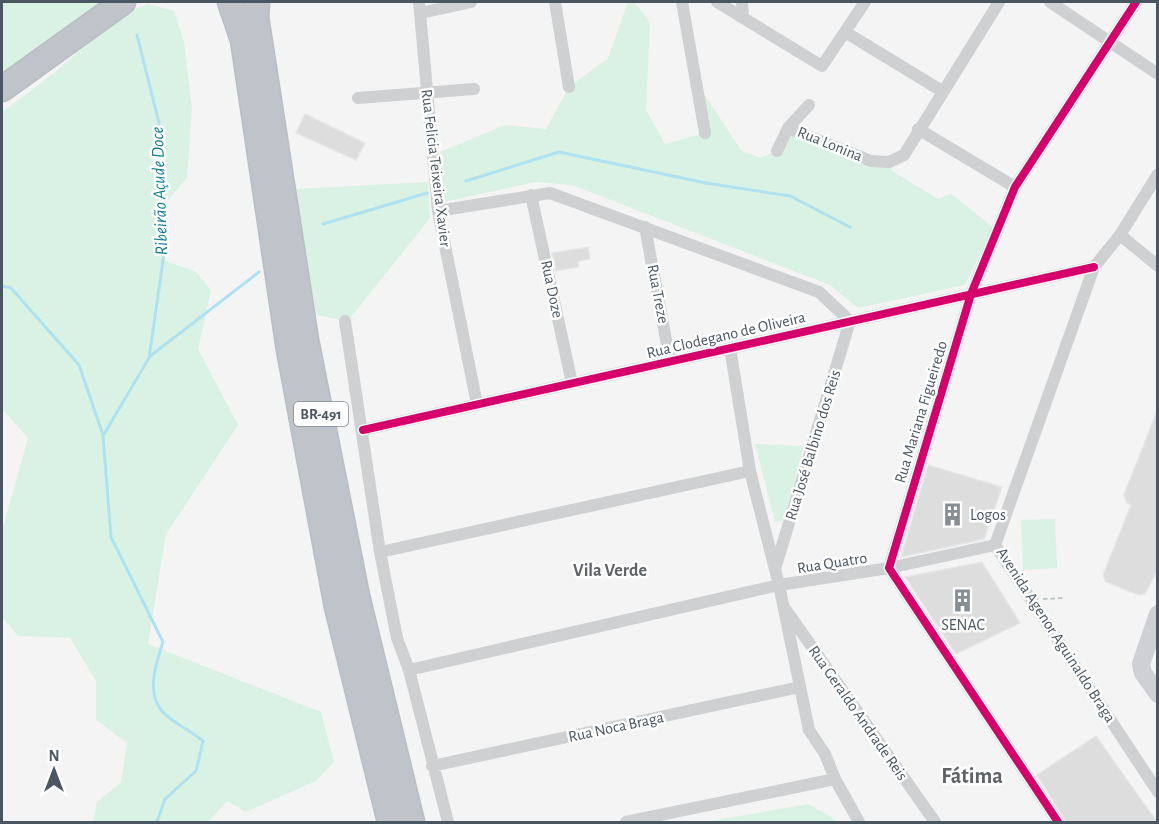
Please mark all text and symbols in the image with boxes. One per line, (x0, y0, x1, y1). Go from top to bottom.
street label: Rua Felicia Teixeira Xavier (418, 88, 454, 249)
street label: Rua Lonina (795, 124, 865, 164)
water label: Ribeirão Açude Doce (149, 126, 171, 256)
street label: Rua Doze (538, 259, 566, 319)
street label: Rua Treze (644, 263, 672, 325)
street label: Rua Clodegano de Oliveira (645, 309, 807, 361)
street label: Rua Mariana Figueiredo (892, 339, 950, 485)
street label: Rua José Balbino dos Reis (783, 368, 843, 522)
road number: BR-491 (294, 402, 348, 426)
building icon: Logos (939, 502, 965, 528)
place label: Logos (970, 507, 1006, 523)
street label: Avenida Agenor Aguinaldo Braga (994, 545, 1118, 725)
street label: Rua Quatro (796, 550, 868, 577)
district label: Vila Verde (573, 562, 647, 580)
building icon: SENAC (950, 587, 976, 613)
place label: SENAC (941, 617, 985, 633)
street label: Rua Geraldo Andrade Reis (805, 643, 911, 783)
street label: Rua Noca Braga (567, 709, 665, 745)
north arrow (24, 740, 84, 800)
text: N (48, 748, 60, 764)
district label: Fátima (941, 765, 1003, 787)

